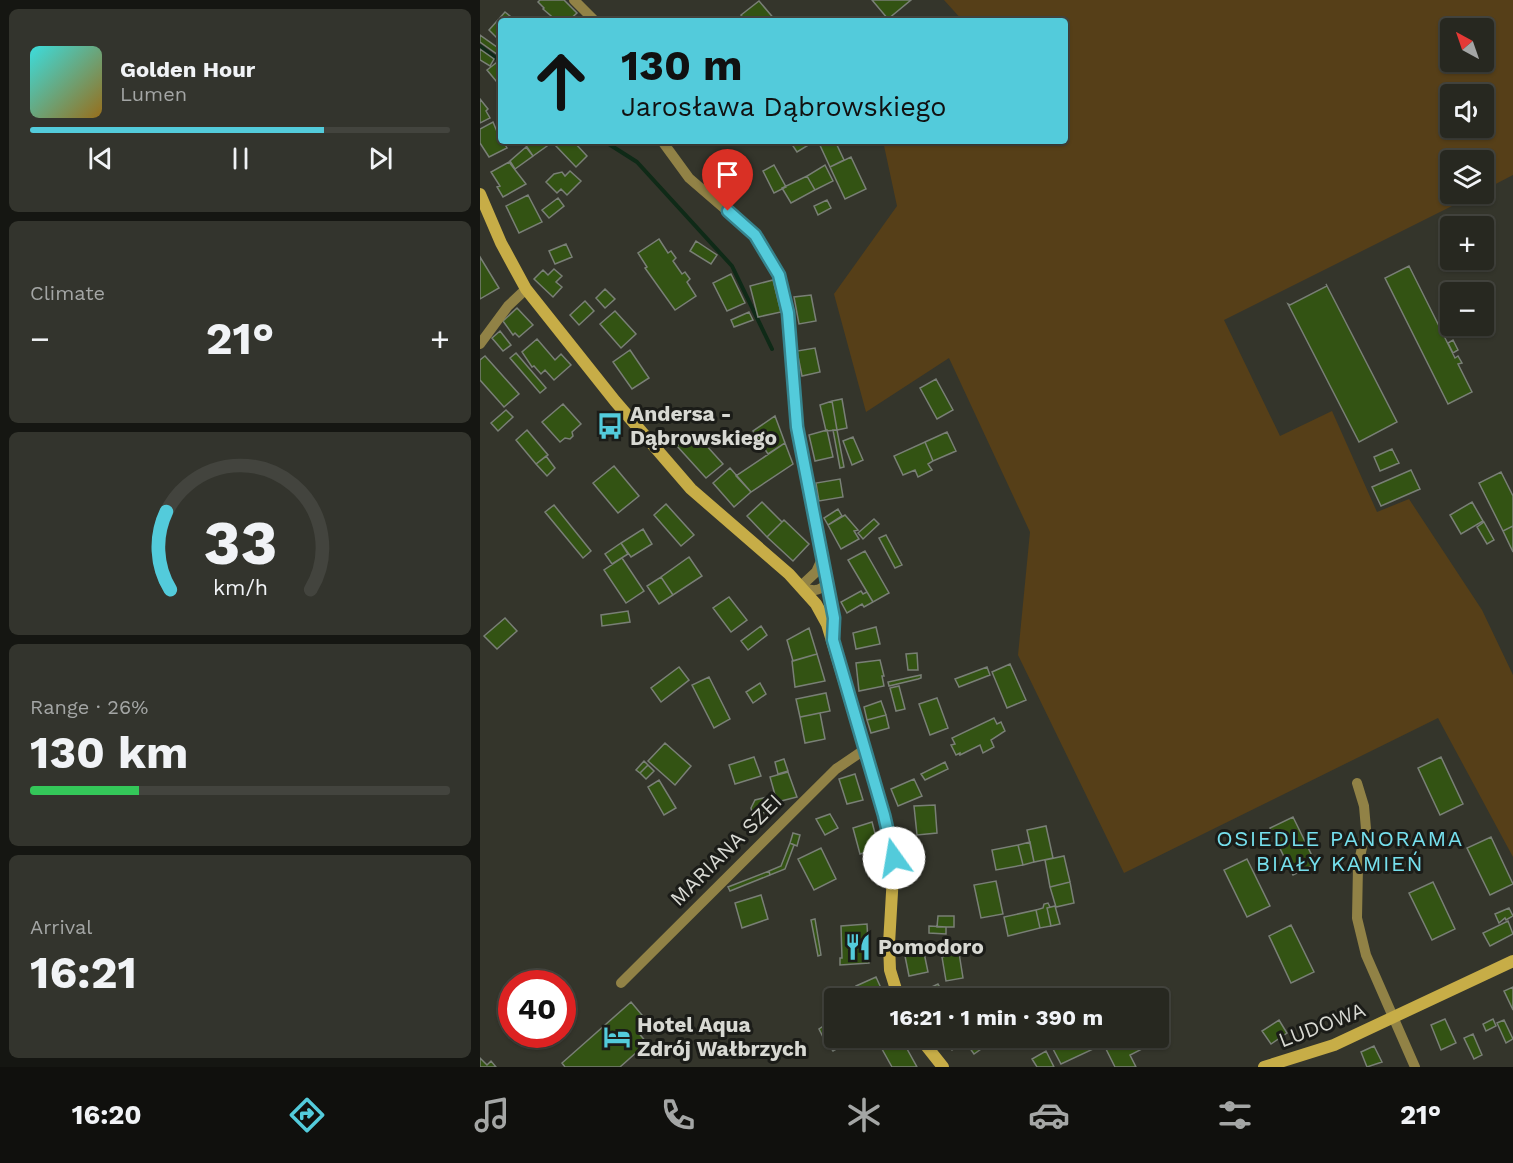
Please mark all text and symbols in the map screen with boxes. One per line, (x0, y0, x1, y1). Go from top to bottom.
north arrow (1440, 18, 1494, 72)
map controls (1440, 18, 1494, 336)
text: 130 m (621, 41, 743, 90)
icon: ahead (522, 42, 600, 120)
text: Golden Hour (120, 57, 255, 82)
text: Lumen (120, 82, 187, 106)
button: sound (1440, 84, 1494, 138)
text: Jarosława Dąbrowskiego (621, 91, 946, 123)
icon: previous (84, 142, 117, 175)
icon: pause (224, 142, 257, 175)
icon: next (364, 142, 397, 175)
pin (702, 149, 753, 211)
button: layers (1440, 150, 1494, 204)
icon: arrive (711, 158, 744, 191)
button: + (1440, 216, 1494, 270)
text: Climate (30, 281, 105, 305)
button: − (1440, 282, 1494, 336)
text: 21° (206, 312, 274, 365)
text: − (30, 319, 50, 358)
text: + (430, 319, 450, 358)
place label: Andersa - Dąbrowskiego (630, 401, 777, 450)
bus stop icon: Andersa - Dąbrowskiego (595, 411, 625, 441)
text: 33 (203, 507, 277, 580)
text: km/h (212, 576, 268, 601)
text: Range · 26% (30, 695, 148, 719)
text: 130 km (30, 726, 188, 779)
street label: MARIANA SZEI (665, 789, 787, 911)
position arrow (862, 826, 926, 890)
district label: OSIEDLE PANORAMA BIAŁY KAMIEŃ (1216, 826, 1464, 876)
text: Arrival (30, 915, 92, 939)
restaurant icon: Pomodoro (843, 932, 873, 962)
place label: Pomodoro (878, 934, 984, 959)
text: 16:21 (30, 946, 137, 999)
speed limit sign: 40 (498, 970, 576, 1048)
street label: LUDOWA (1275, 997, 1369, 1053)
text: 16:21 · 1 min · 390 m (890, 1005, 1103, 1030)
place label: Hotel Aqua Zdrój Wałbrzych (637, 1012, 807, 1061)
hotel icon: Hotel Aqua Zdrój Wałbrzych (602, 1022, 632, 1052)
icon: directions (286, 1094, 328, 1136)
icon: music (471, 1094, 513, 1136)
icon: phone (657, 1094, 699, 1136)
icon: climate (843, 1094, 885, 1136)
icon: car (1028, 1094, 1070, 1136)
icon: filters (1214, 1094, 1256, 1136)
text: 16:20 (72, 1099, 142, 1131)
text: 21° (1400, 1099, 1441, 1131)

